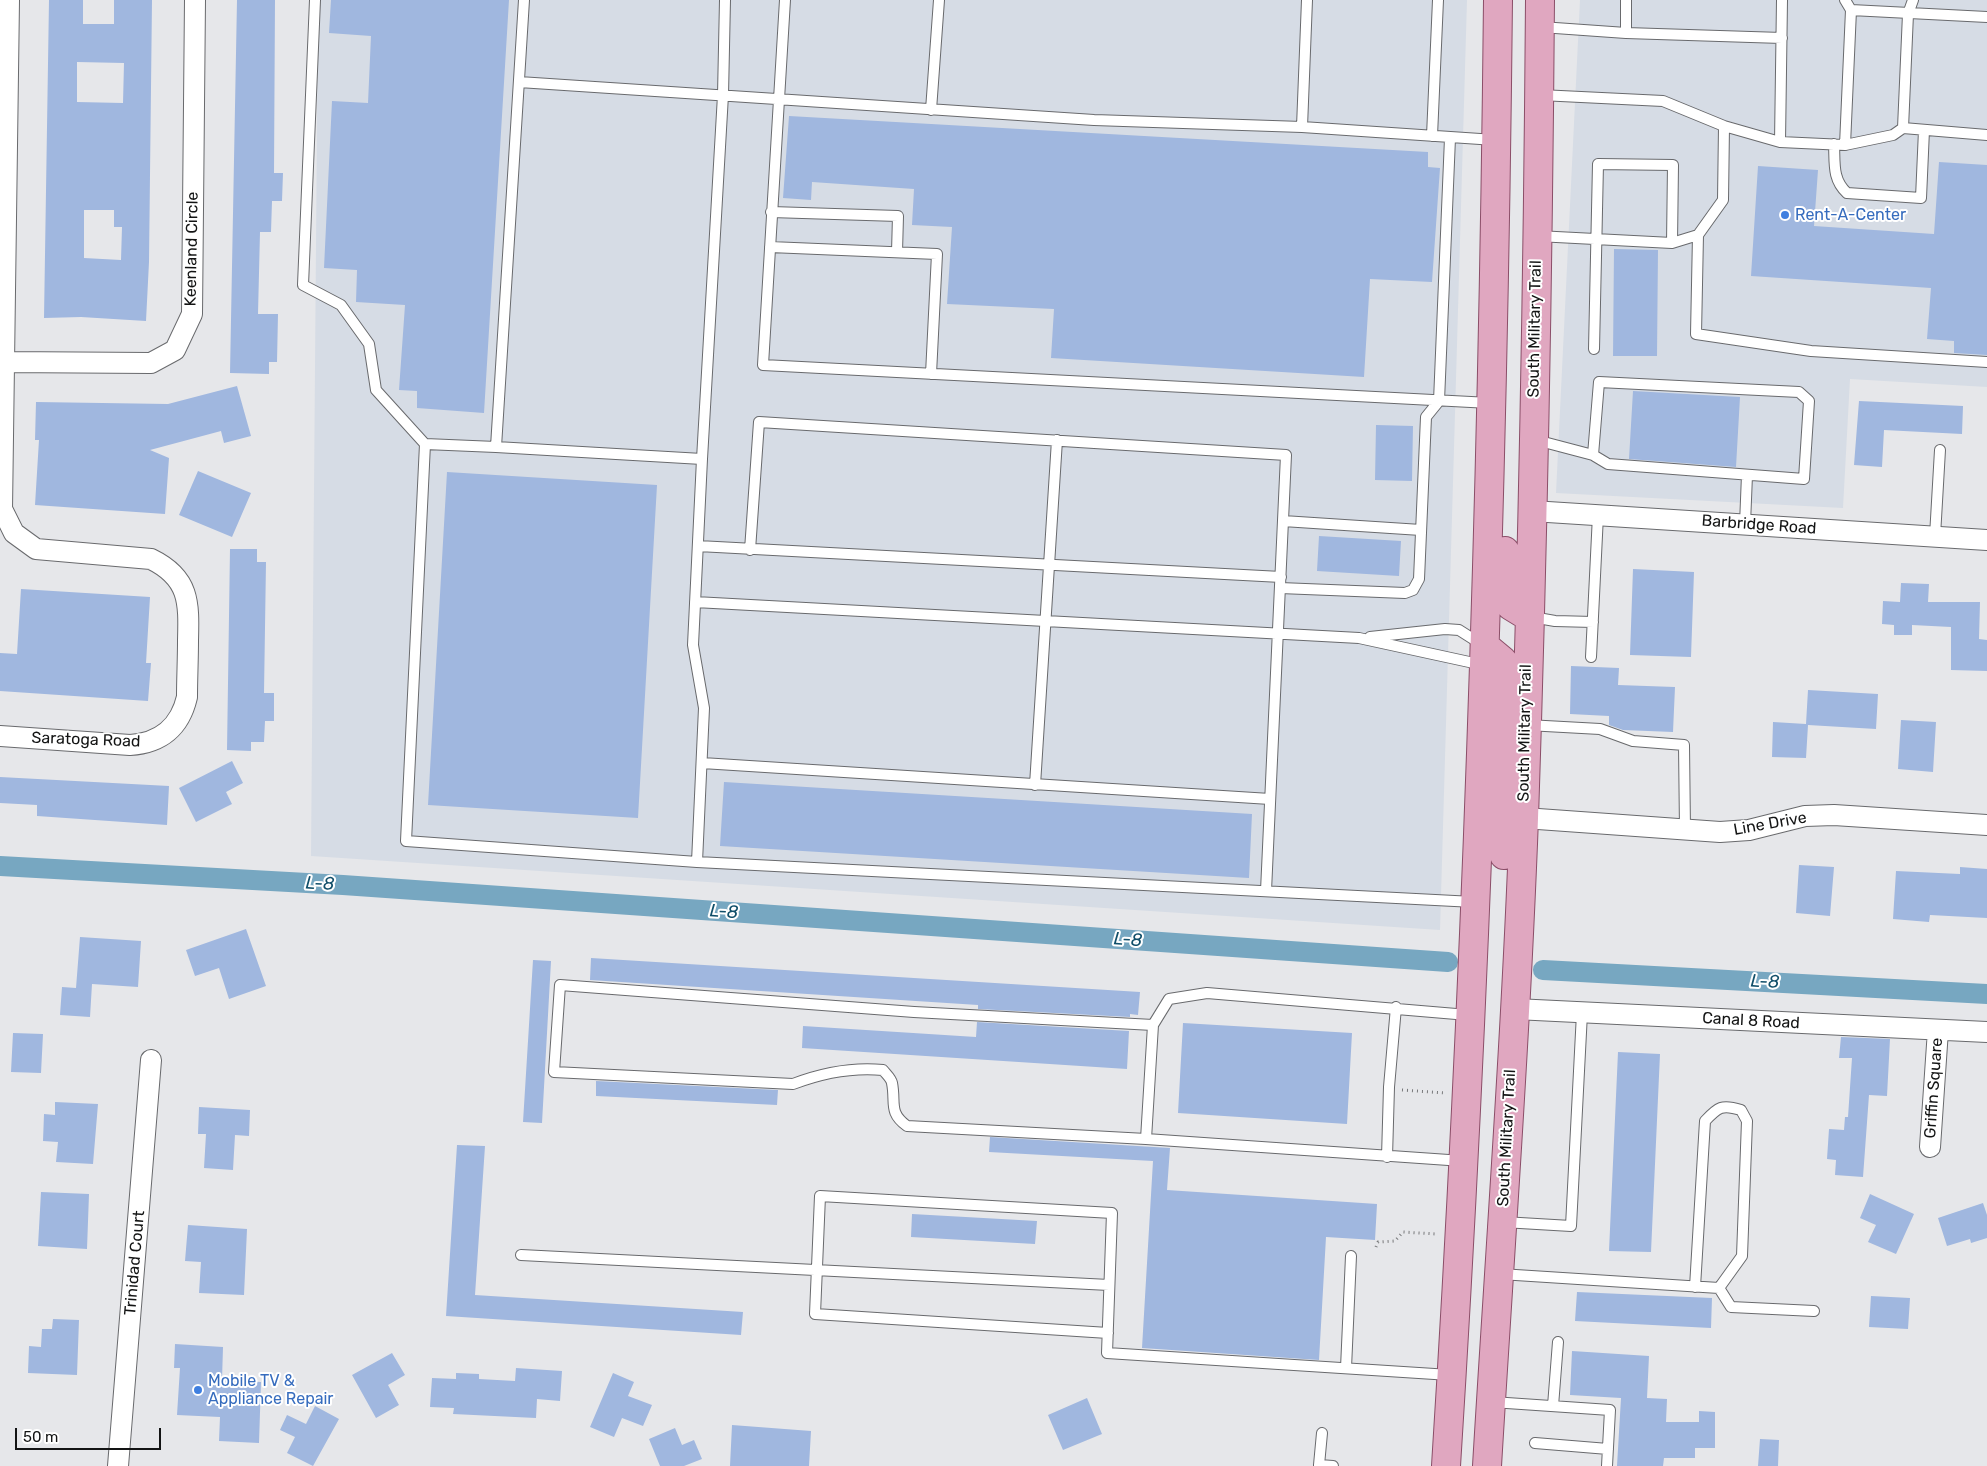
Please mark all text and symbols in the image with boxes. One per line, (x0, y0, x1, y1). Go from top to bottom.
street label: Keenland Circle (181, 191, 203, 307)
place label: Rent-A-Center (1795, 205, 1906, 225)
marker: Rent-A-Center (1779, 209, 1791, 221)
street label: South Military Trail (1524, 260, 1546, 398)
street label: Barbridge Road (1701, 511, 1817, 539)
street label: South Military Trail (1514, 664, 1536, 802)
street label: Saratoga Road (31, 729, 141, 751)
street label: Line Drive (1732, 808, 1808, 840)
water label: L-8 (305, 872, 335, 896)
water label: L-8 (709, 900, 739, 924)
water label: L-8 (1113, 928, 1143, 952)
water label: L-8 (1750, 970, 1780, 994)
street label: Canal 8 Road (1702, 1009, 1800, 1033)
street label: Griffin Square (1921, 1037, 1947, 1139)
street label: South Military Trail (1494, 1069, 1520, 1207)
street label: Trinidad Court (121, 1210, 149, 1316)
place label: Mobile TV & Appliance Repair (208, 1371, 333, 1409)
marker: Mobile TV & Appliance Repair (192, 1384, 204, 1396)
scale bar (18, 1418, 164, 1450)
text: 50 m (23, 1428, 58, 1446)

